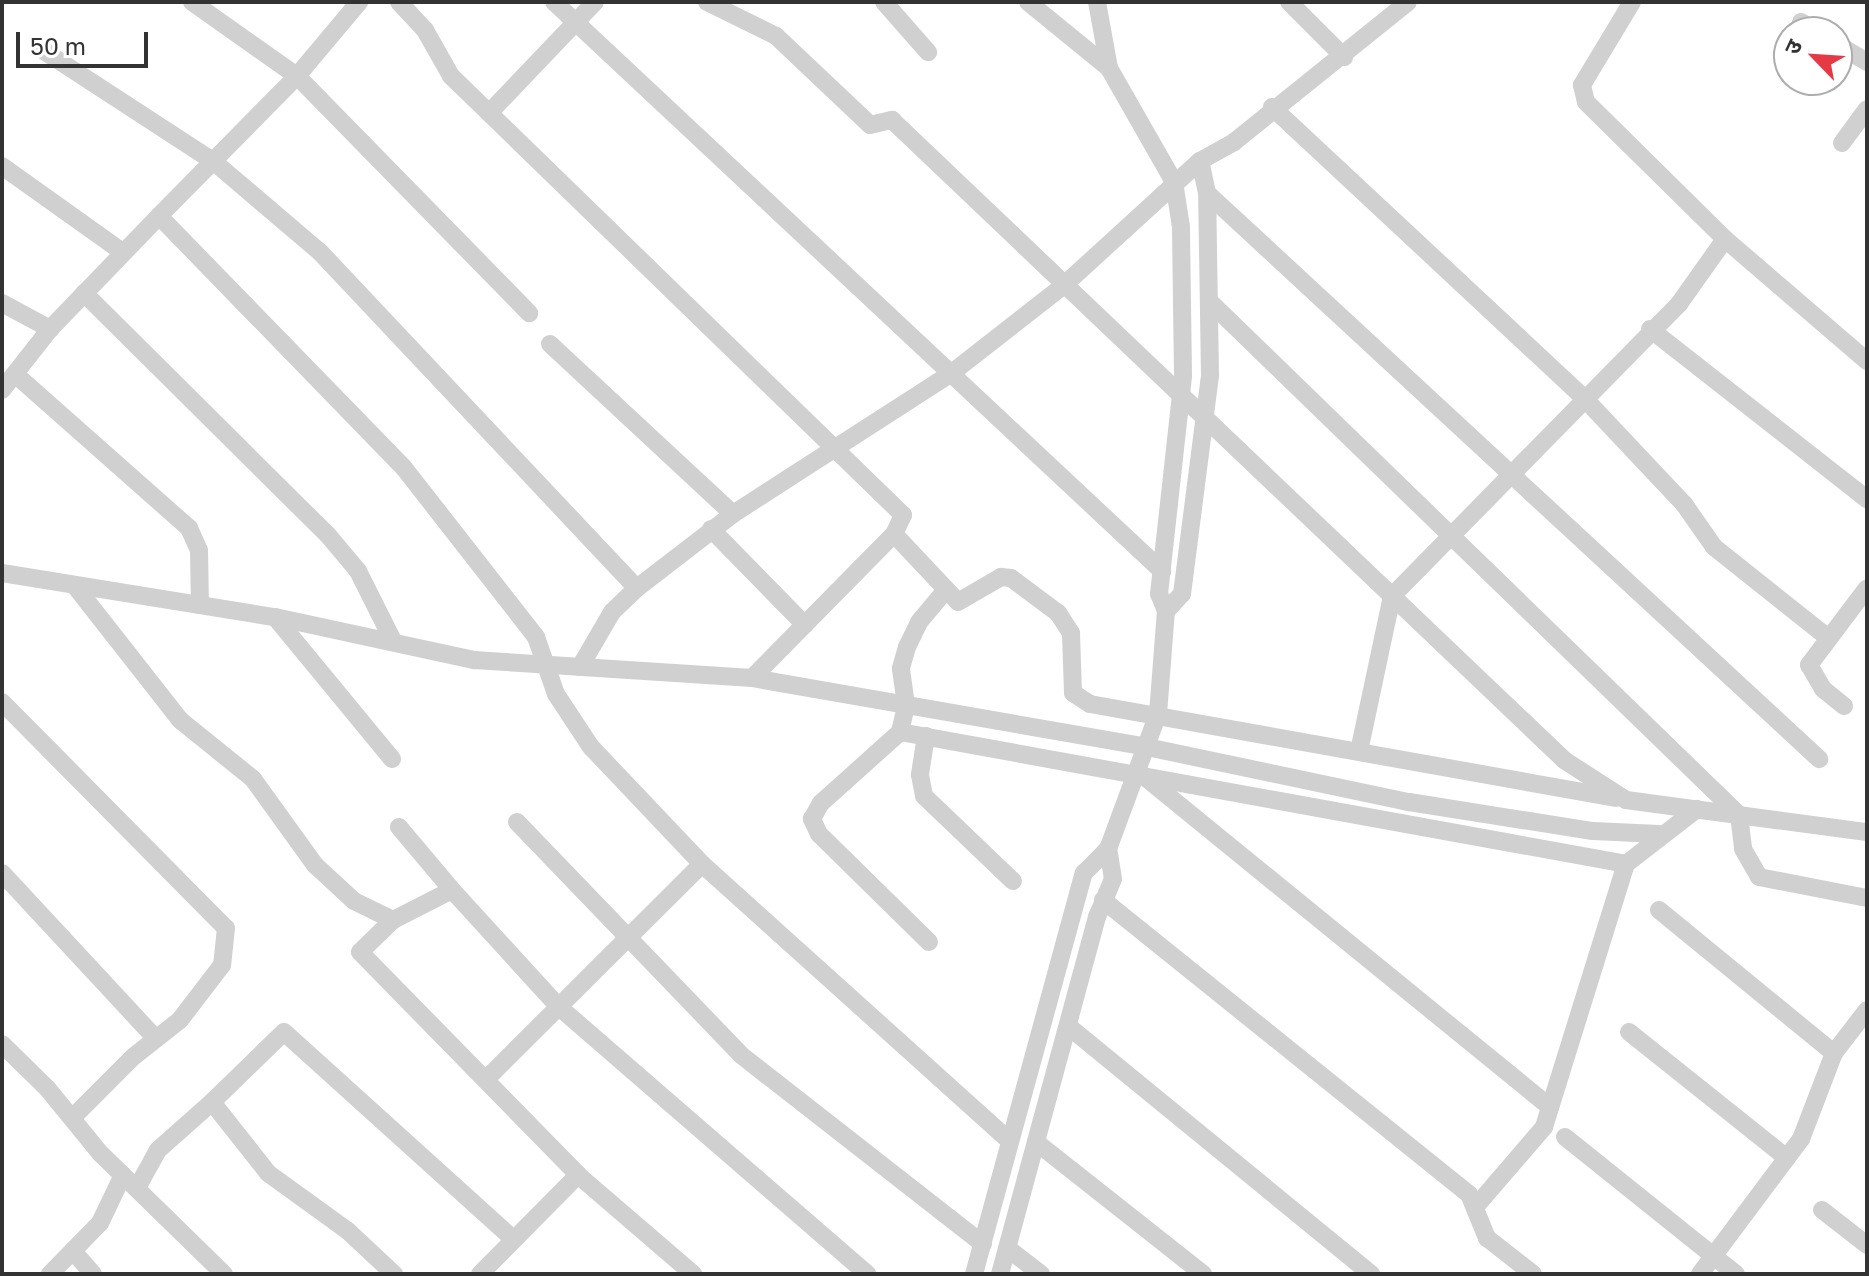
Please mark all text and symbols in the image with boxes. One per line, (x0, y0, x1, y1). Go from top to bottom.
scale bar (20, 16, 152, 66)
north arrow (1773, 16, 1853, 96)
text: 50 m (30, 31, 86, 60)
text: उ (1778, 35, 1808, 58)

